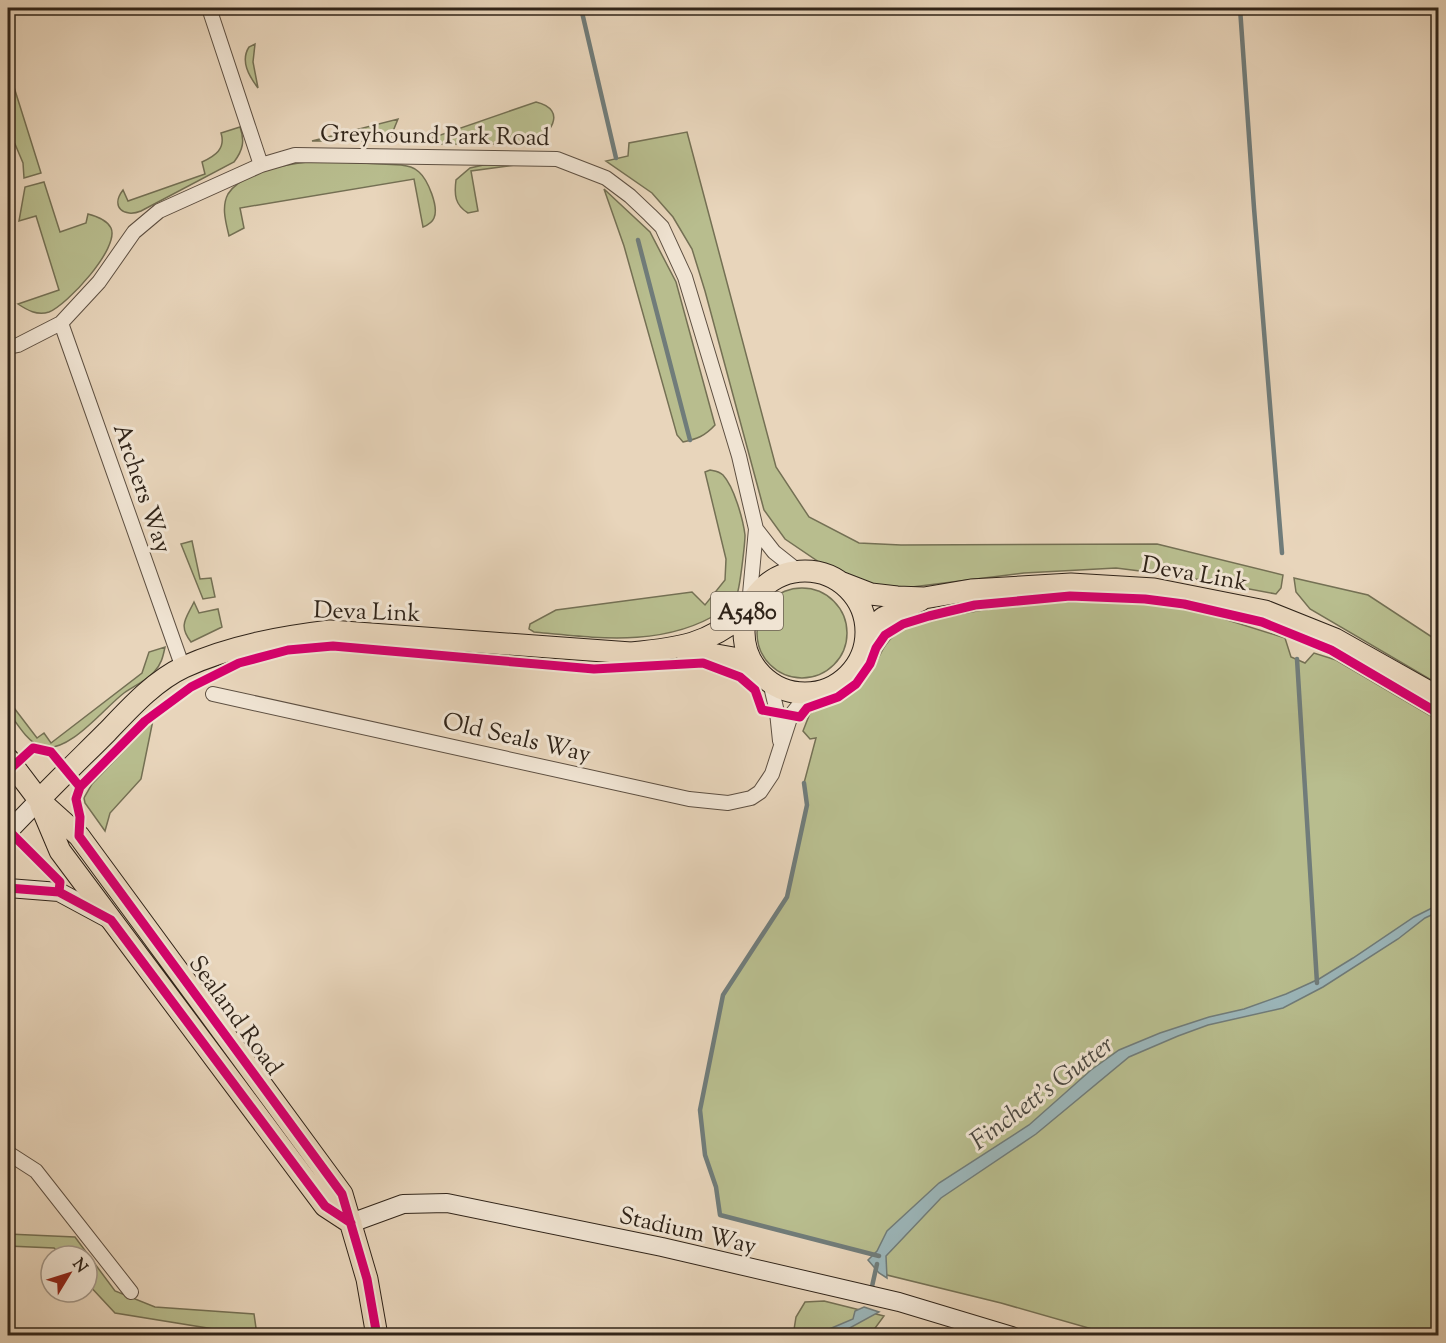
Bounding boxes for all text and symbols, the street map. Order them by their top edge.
street label: Greyhound Park Road [320,118,551,156]
street label: Archers Way [103,419,179,558]
street label: Deva Link [1139,549,1250,601]
road number: A5480 [711,592,783,630]
street label: Deva Link [313,594,421,632]
street label: Old Seals Way [439,705,594,773]
street label: Sealand Road [179,949,290,1084]
water label: Finchett's Gutter [963,1028,1122,1160]
street label: Stadium Way [615,1200,760,1264]
north arrow [39,1244,99,1304]
text: N [66,1254,92,1279]

